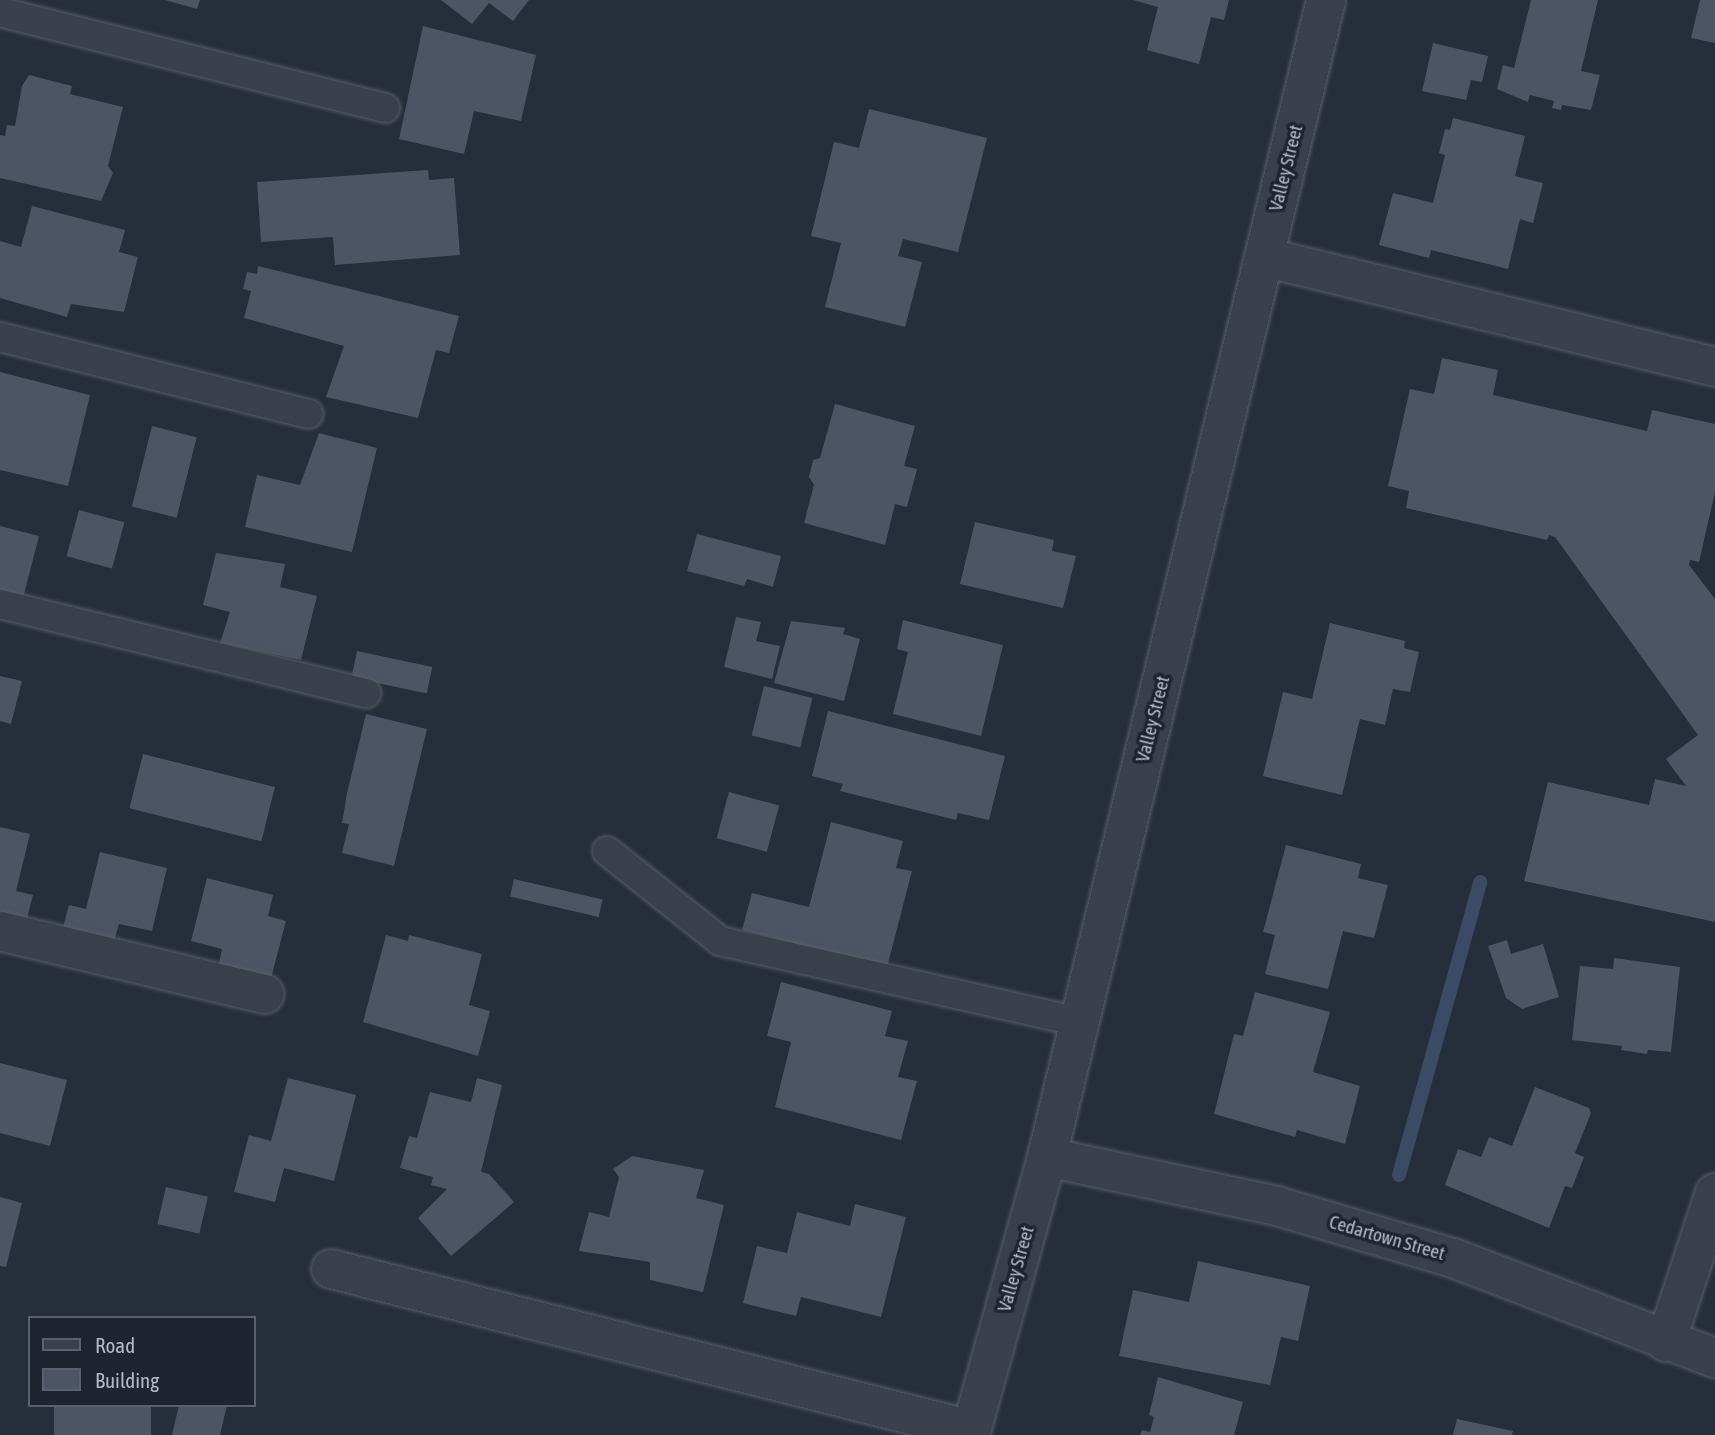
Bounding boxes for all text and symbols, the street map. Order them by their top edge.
street label: Valley Street [1264,123,1308,213]
street label: Valley Street [1131,674,1175,764]
street label: Cedartown Street [1327,1211,1447,1265]
street label: Valley Street [993,1224,1039,1314]
legend [28,1316,256,1407]
text: Road [95,1333,135,1357]
text: Building [95,1368,159,1392]

